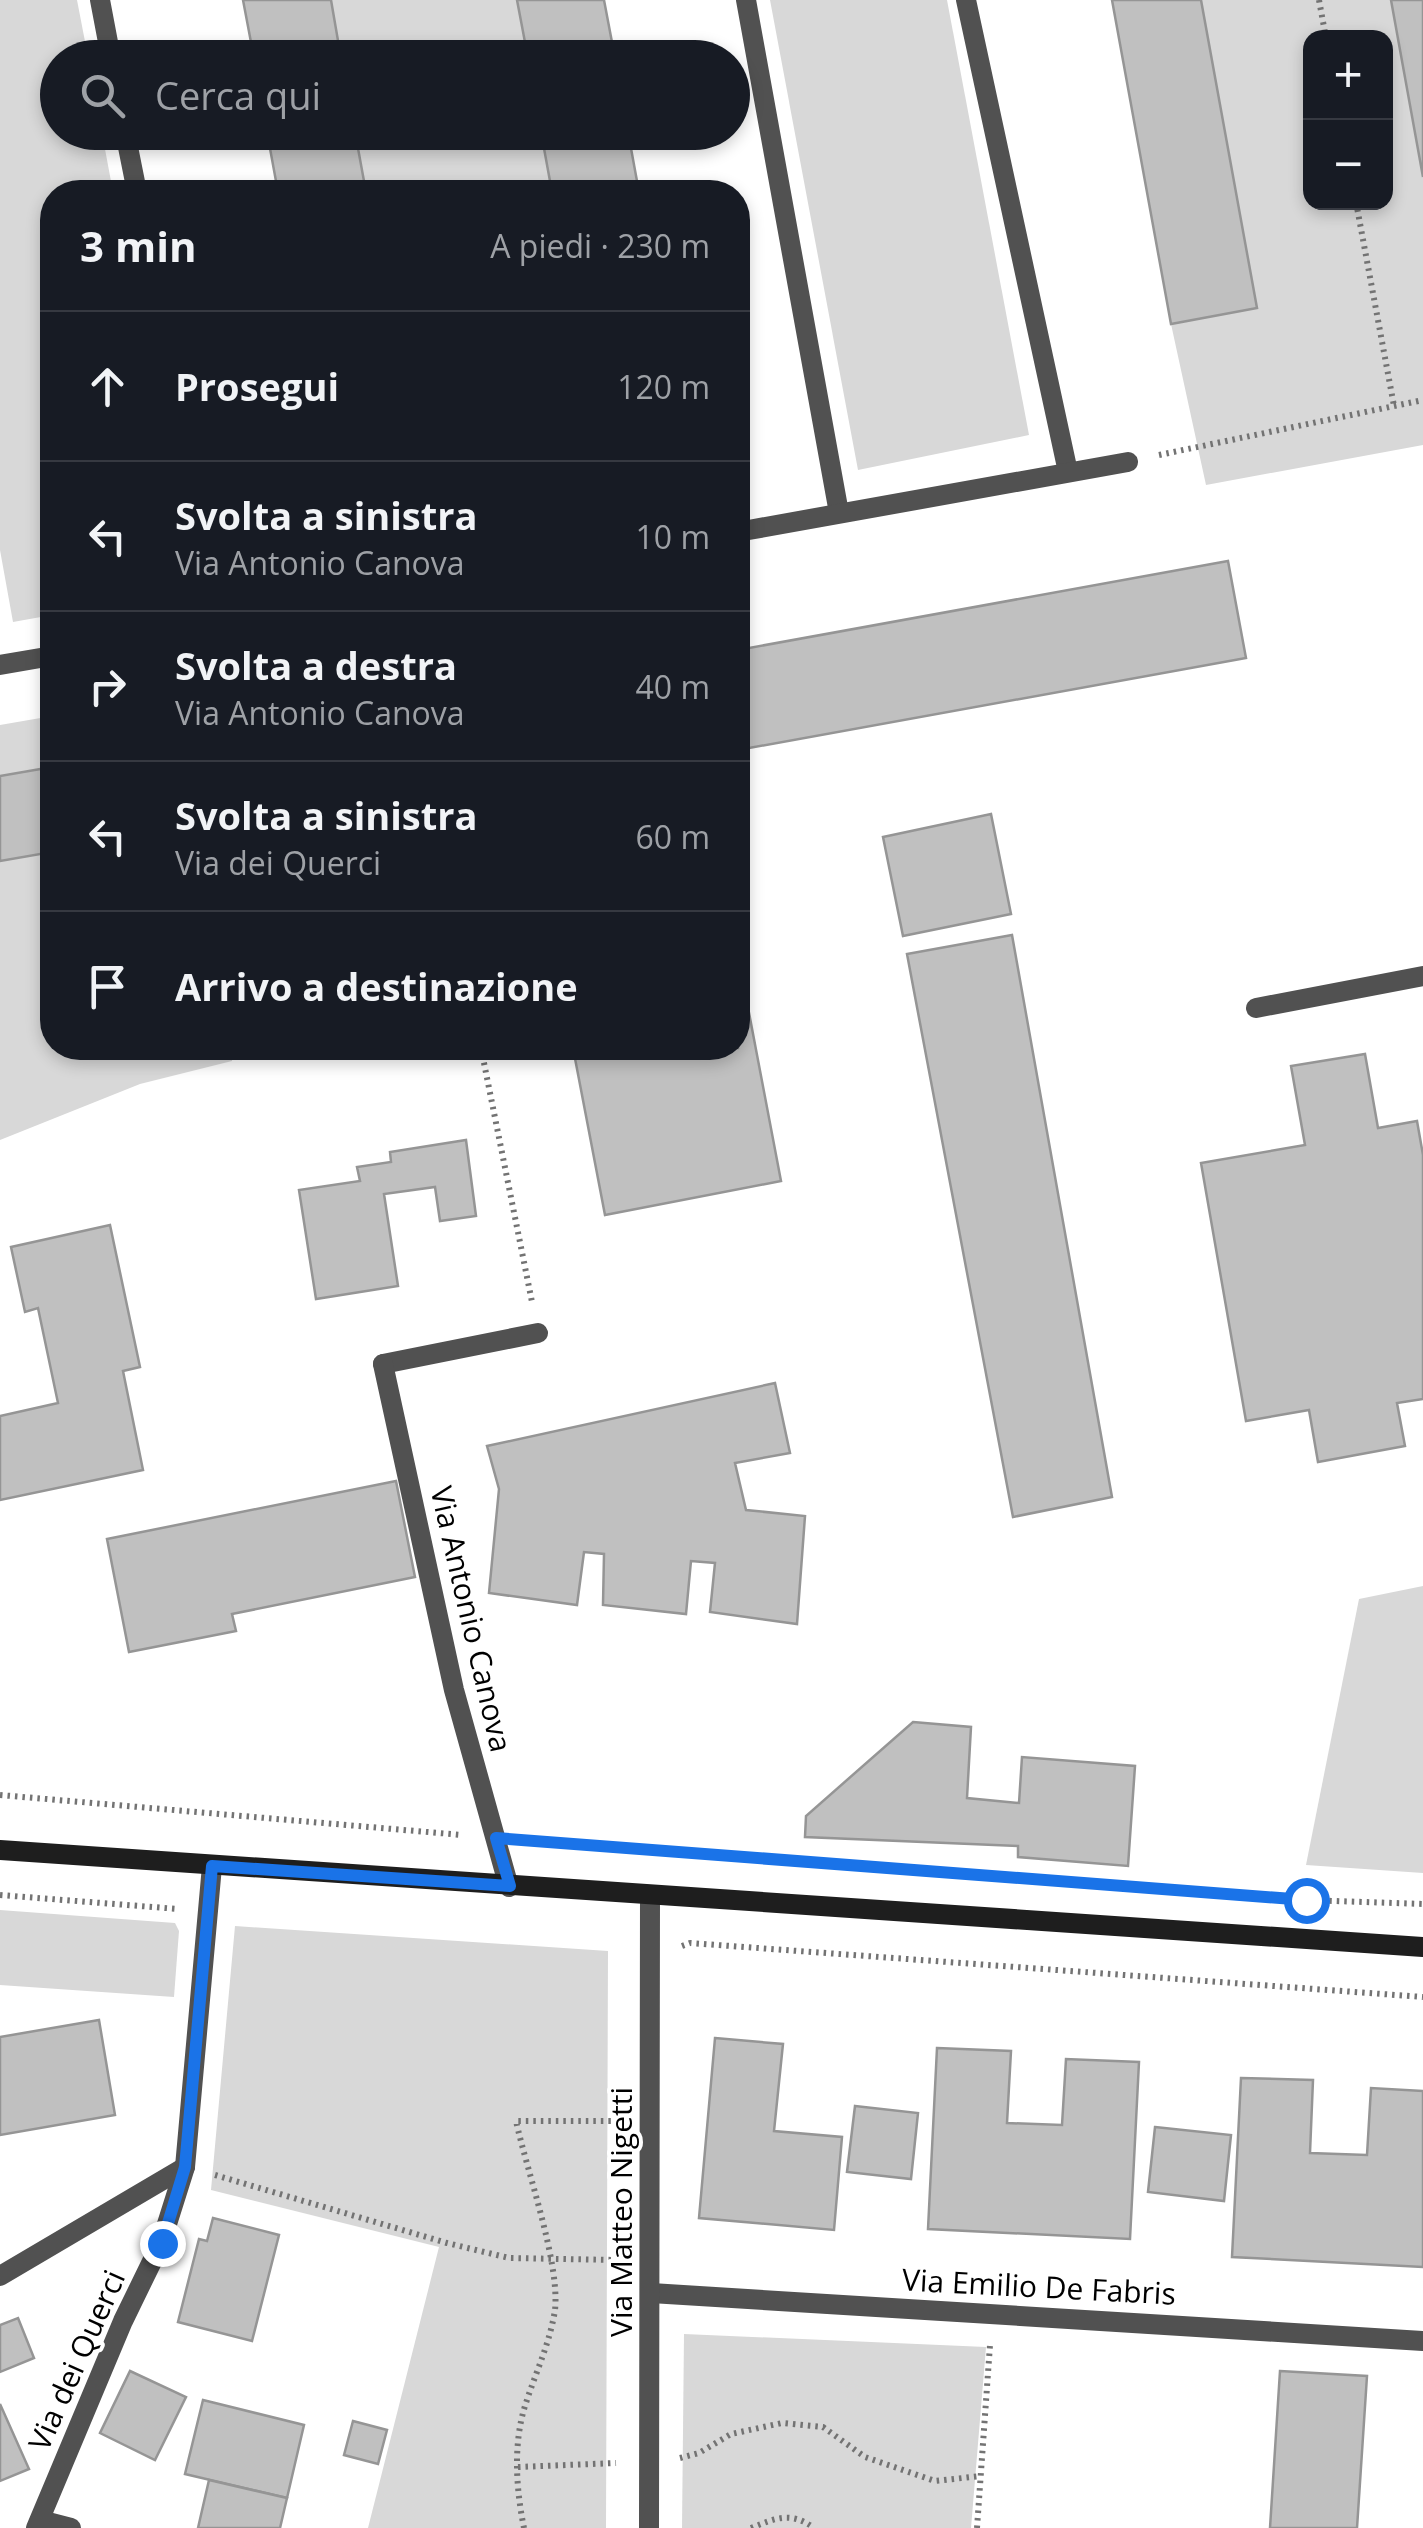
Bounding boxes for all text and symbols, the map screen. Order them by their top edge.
map controls [1303,30,1393,210]
button: + [1303,30,1393,120]
search box [40,40,750,150]
icon: search [75,68,130,123]
text: Cerca qui [155,69,321,121]
button: − [1303,120,1393,210]
text: 3 min [80,217,197,274]
text: A piedi · 230 m [490,224,710,267]
icon: ahead [80,359,135,414]
text: Prosegui [175,360,339,412]
text: 120 m [617,365,710,408]
text: Svolta a sinistra [175,489,477,541]
icon: left [80,509,135,564]
text: 10 m [635,515,710,558]
text: Via Antonio Canova [175,541,465,584]
text: Svolta a destra [175,639,457,691]
icon: right [80,659,135,714]
text: 40 m [635,665,710,708]
text: Via Antonio Canova [175,691,465,734]
text: Svolta a sinistra [175,789,477,841]
icon: left [80,809,135,864]
text: 60 m [635,815,710,858]
text: Via dei Querci [175,841,381,884]
icon: arrive [80,959,135,1014]
text: Arrivo a destinazione [175,960,578,1012]
street label: Via Antonio Canova [421,1482,523,1756]
route start [1284,1878,1330,1924]
street label: Via Matteo Nigetti [600,2087,641,2337]
route end [140,2221,186,2267]
street label: Via Emilio De Fabris [901,2258,1177,2314]
street label: Via dei Querci [18,2263,134,2457]

